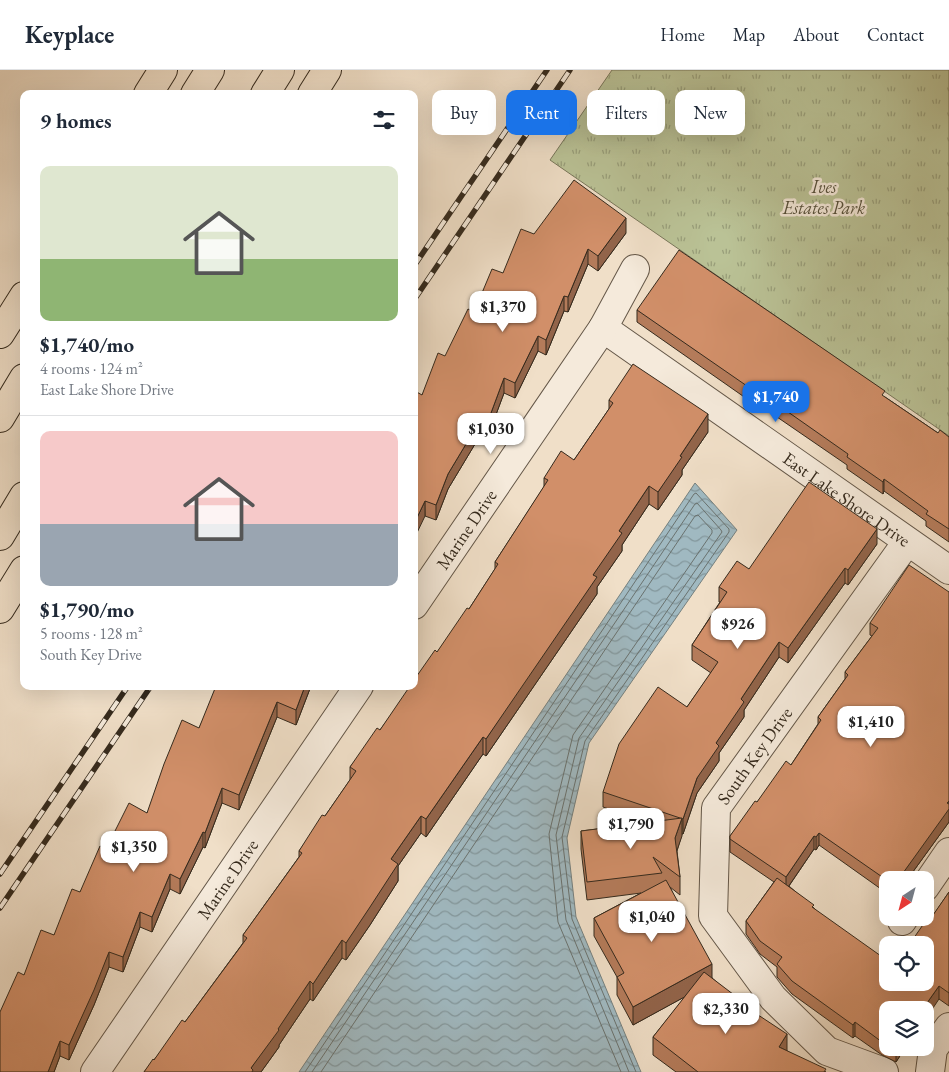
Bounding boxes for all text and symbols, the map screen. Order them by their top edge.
text: Keyplace [25,19,114,50]
text: Home [660,23,705,46]
text: Map [733,23,765,46]
text: About [793,23,839,46]
text: Contact [867,23,924,46]
chip: Buy [432,90,496,135]
chip: Rent [506,90,577,135]
chip: Filters [587,90,665,135]
chip: New [675,90,745,135]
icon: filters [370,106,398,134]
text: 9 homes [40,107,112,134]
park label: Ives Estates Park [782,175,865,219]
icon: home [174,198,264,288]
pin: $1,370 [462,290,544,333]
text: $1,370 [480,296,526,317]
text: $1,740/mo [40,331,134,358]
text: 4 rooms · 124 m² [40,358,143,379]
text: East Lake Shore Drive [40,379,174,400]
pin: $1,740 [735,380,817,423]
text: $1,740 [753,386,799,407]
pin: $1,030 [450,412,532,455]
text: $1,030 [468,418,514,439]
street label: East Lake Shore Drive [779,446,915,551]
icon: home [174,464,264,554]
street label: Marine Drive [430,484,501,574]
text: $1,790/mo [40,596,134,623]
pin: $926 [708,608,768,650]
text: $926 [722,613,754,634]
text: 5 rooms · 128 m² [40,623,143,644]
text: South Key Drive [40,644,142,665]
street label: South Key Drive [711,702,797,809]
pin: $1,410 [830,706,912,748]
text: $1,410 [848,711,894,732]
pin: $1,790 [590,808,672,850]
text: $1,790 [608,813,654,834]
pin: $1,350 [93,830,175,873]
street label: Marine Drive [192,834,263,923]
text: $1,350 [111,836,157,857]
north arrow [879,871,934,926]
map controls [879,871,934,1056]
pin: $1,040 [611,900,693,943]
text: $1,040 [629,906,675,927]
button: locate [879,936,934,991]
pin: $2,330 [685,992,767,1035]
text: $2,330 [703,998,749,1019]
button: layers [879,1001,934,1056]

